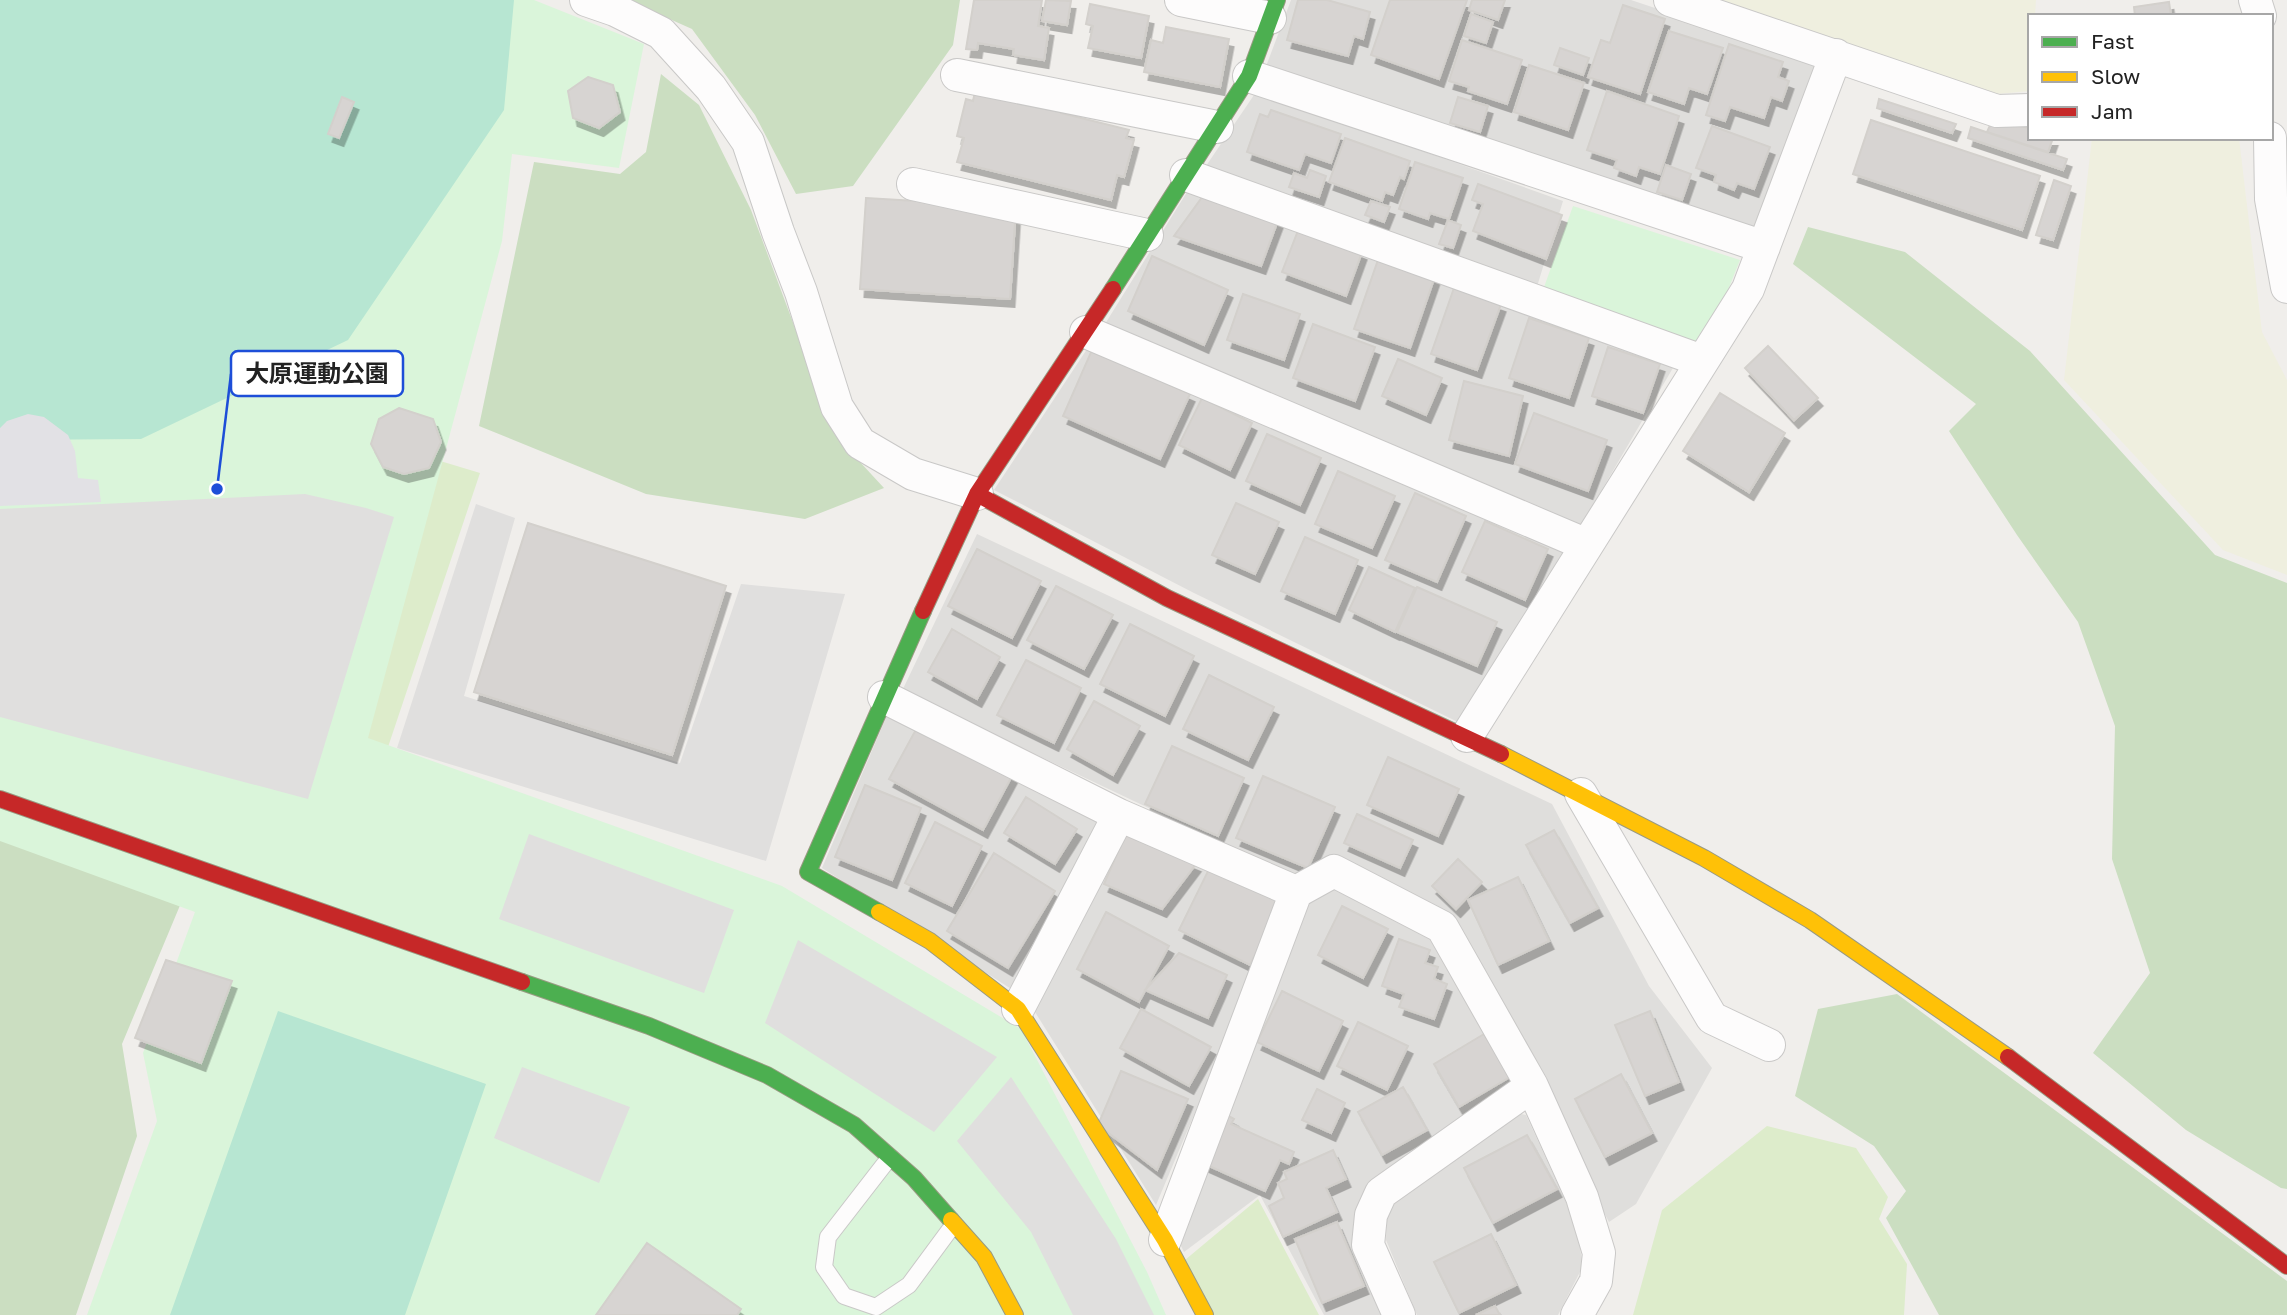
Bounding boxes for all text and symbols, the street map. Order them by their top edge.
legend [2028,14,2273,140]
text: Fast [2091,28,2134,54]
text: Slow [2091,63,2140,89]
text: Jam [2091,98,2133,124]
callout: 大原運動公園 [231,351,403,396]
text: 大原運動公園 [245,358,389,387]

